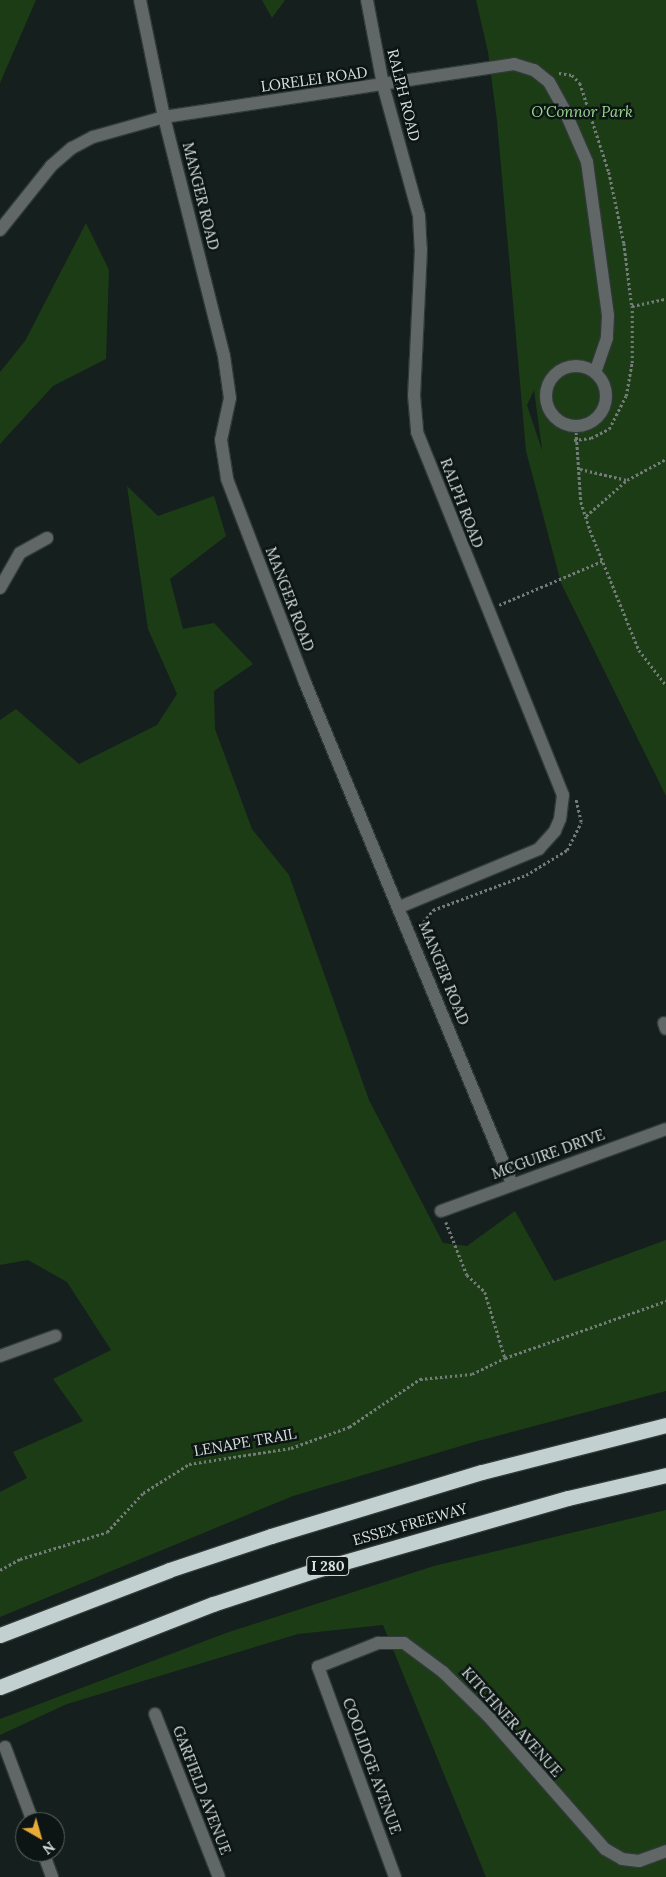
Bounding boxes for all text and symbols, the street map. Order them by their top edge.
street label: RALPH ROAD [384,47,424,143]
street label: LORELEI ROAD [259,63,369,95]
park label: O'Connor Park [531,103,633,121]
street label: MANGER ROAD [179,140,223,252]
street label: RALPH ROAD [437,456,487,550]
street label: MANGER ROAD [262,544,318,654]
street label: MANGER ROAD [415,918,473,1028]
street label: MCGUIRE DRIVE [489,1125,607,1183]
street label: LENAPE TRAIL [192,1424,298,1460]
street label: ESSEX FREEWAY [351,1499,469,1549]
road number: I 280 [306,1554,350,1578]
street label: KITCHNER AVENUE [458,1664,566,1780]
street label: COOLIDGE AVENUE [339,1695,405,1837]
street label: GARFIELD AVENUE [169,1723,235,1857]
north arrow [15,1812,65,1862]
text: N [39,1838,58,1858]

